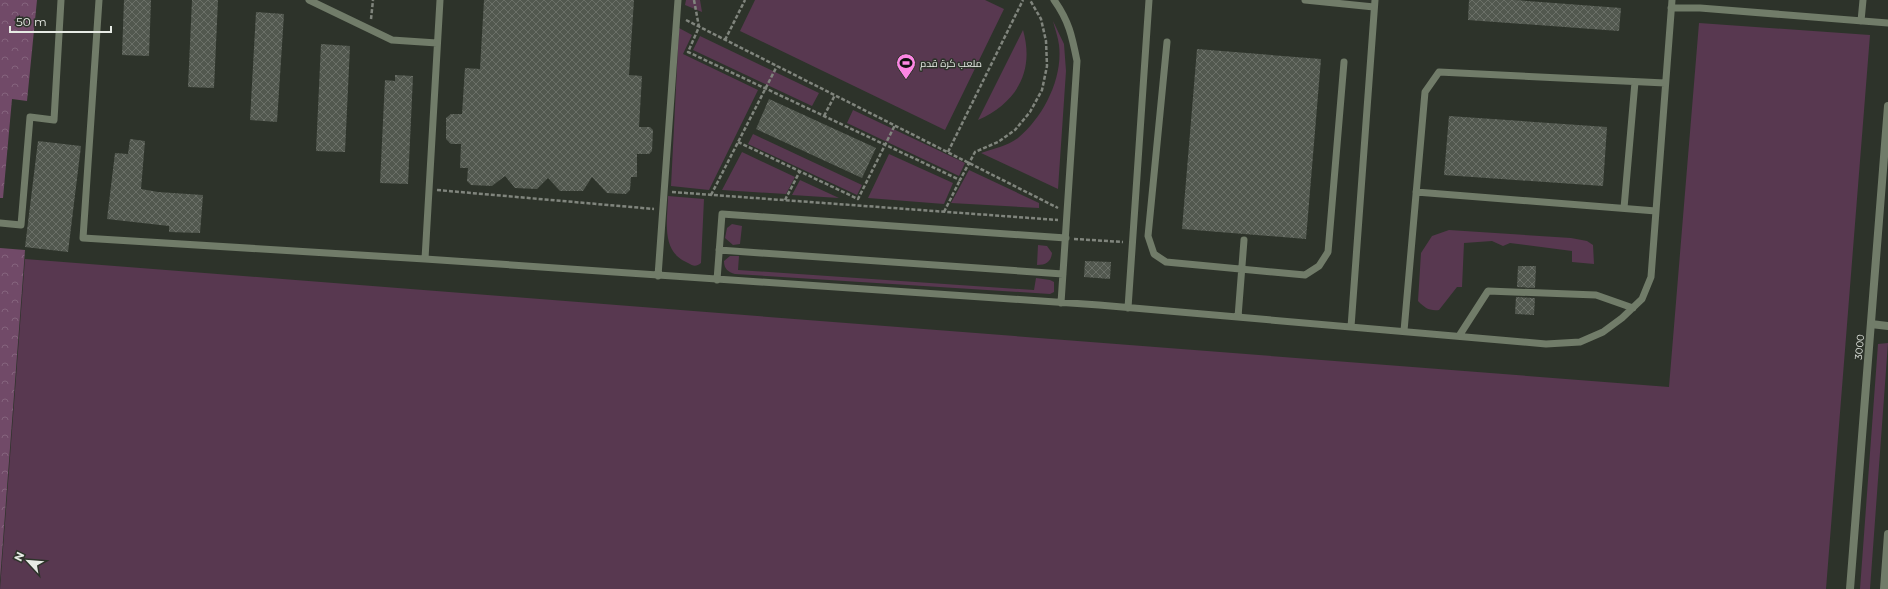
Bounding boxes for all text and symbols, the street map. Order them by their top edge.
scale bar [10,8,111,34]
text: 50 m [16,14,47,29]
sports icon: ملعب كرة قدم [895,52,917,80]
place label: ملعب كرة قدم [920,57,982,71]
street label: 3000 [1852,333,1867,360]
north arrow [8,541,48,581]
text: N [11,550,27,564]

